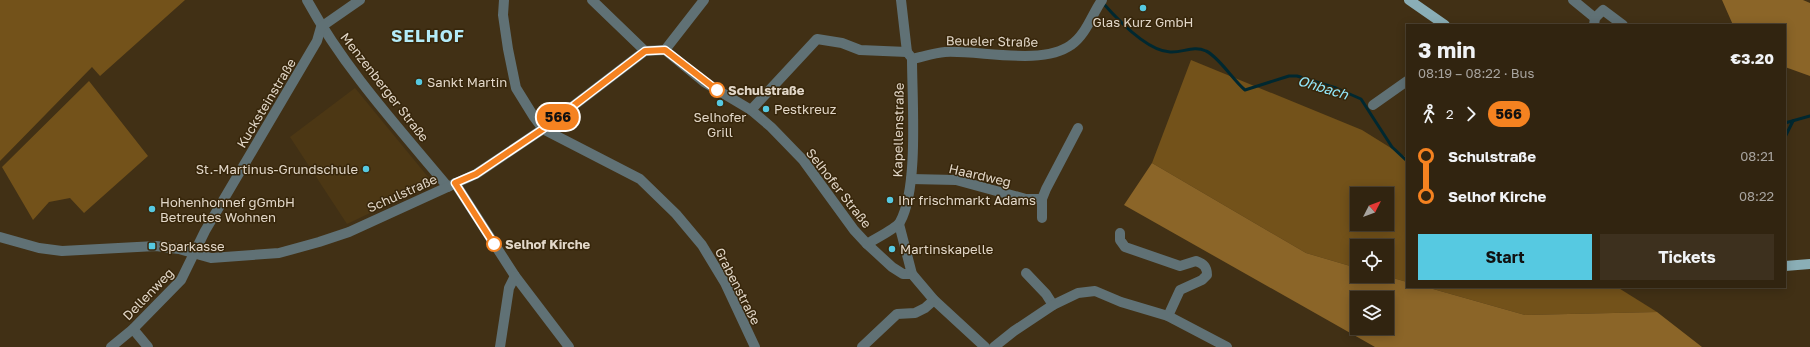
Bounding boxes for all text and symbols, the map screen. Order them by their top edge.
marker: Glas Kurz GmbH [1138,3,1148,13]
place label: Glas Kurz GmbH [1092,14,1194,30]
district label: SELHOF [391,25,465,46]
street label: Menzenberger Straße [337,29,433,145]
street label: Beueler Straße [946,32,1038,50]
text: 3 min [1418,36,1476,63]
text: €3.20 [1731,49,1774,67]
street label: Kucksteinstraße [233,55,299,151]
text: 08:19 – 08:22 · Bus [1418,65,1534,81]
water label: Ohbach [1296,71,1352,103]
place label: Sankt Martin [427,74,507,90]
marker: Sankt Martin [414,77,424,87]
marker: Schulstraße [709,82,725,98]
place label: Schulstraße [728,82,805,98]
street label: Kapellenstraße [889,82,907,178]
marker: Selhofer Grill [715,98,725,108]
place label: Pestkreuz [774,101,837,117]
icon: walk [1418,103,1440,125]
icon: forward [1460,103,1482,125]
line badge: 566 [535,104,581,130]
marker: Pestkreuz [761,104,771,114]
text: 566 [1496,105,1522,122]
text: 2 [1446,106,1454,122]
text: 566 [545,108,571,125]
place label: Selhofer Grill [694,109,746,140]
street label: Selhofer Straße [803,145,875,231]
text: Schulstraße [1448,147,1536,165]
text: 08:21 [1740,148,1774,164]
street label: Haardweg [947,160,1013,190]
place label: St.-Martinus-Grundschule [196,161,358,177]
marker: St.-Martinus-Grundschule [361,164,371,174]
street label: Schulstraße [365,170,439,216]
north arrow [1350,187,1394,231]
map controls [1350,187,1394,335]
text: Selhof Kirche [1448,187,1546,205]
text: 08:22 [1739,188,1774,204]
place label: Ihr frischmarkt Adams [898,192,1036,208]
place label: Hohenhonnef gGmbH Betreutes Wohnen [160,194,295,225]
marker: Ihr frischmarkt Adams [885,195,895,205]
marker: Hohenhonnef gGmbH Betreutes Wohnen [147,204,157,214]
button: Start [1418,234,1592,280]
button: Tickets [1600,234,1774,280]
marker: Selhof Kirche [486,236,502,252]
place label: Selhof Kirche [505,236,591,252]
place label: Sparkasse [160,238,225,254]
button: locate [1350,239,1394,283]
marker: Sparkasse [147,241,157,251]
place label: Martinskapelle [900,241,993,257]
marker: Martinskapelle [887,244,897,254]
street label: Grabenstraße [712,245,764,327]
street label: Dellenweg [119,265,177,323]
button: layers [1350,291,1394,335]

